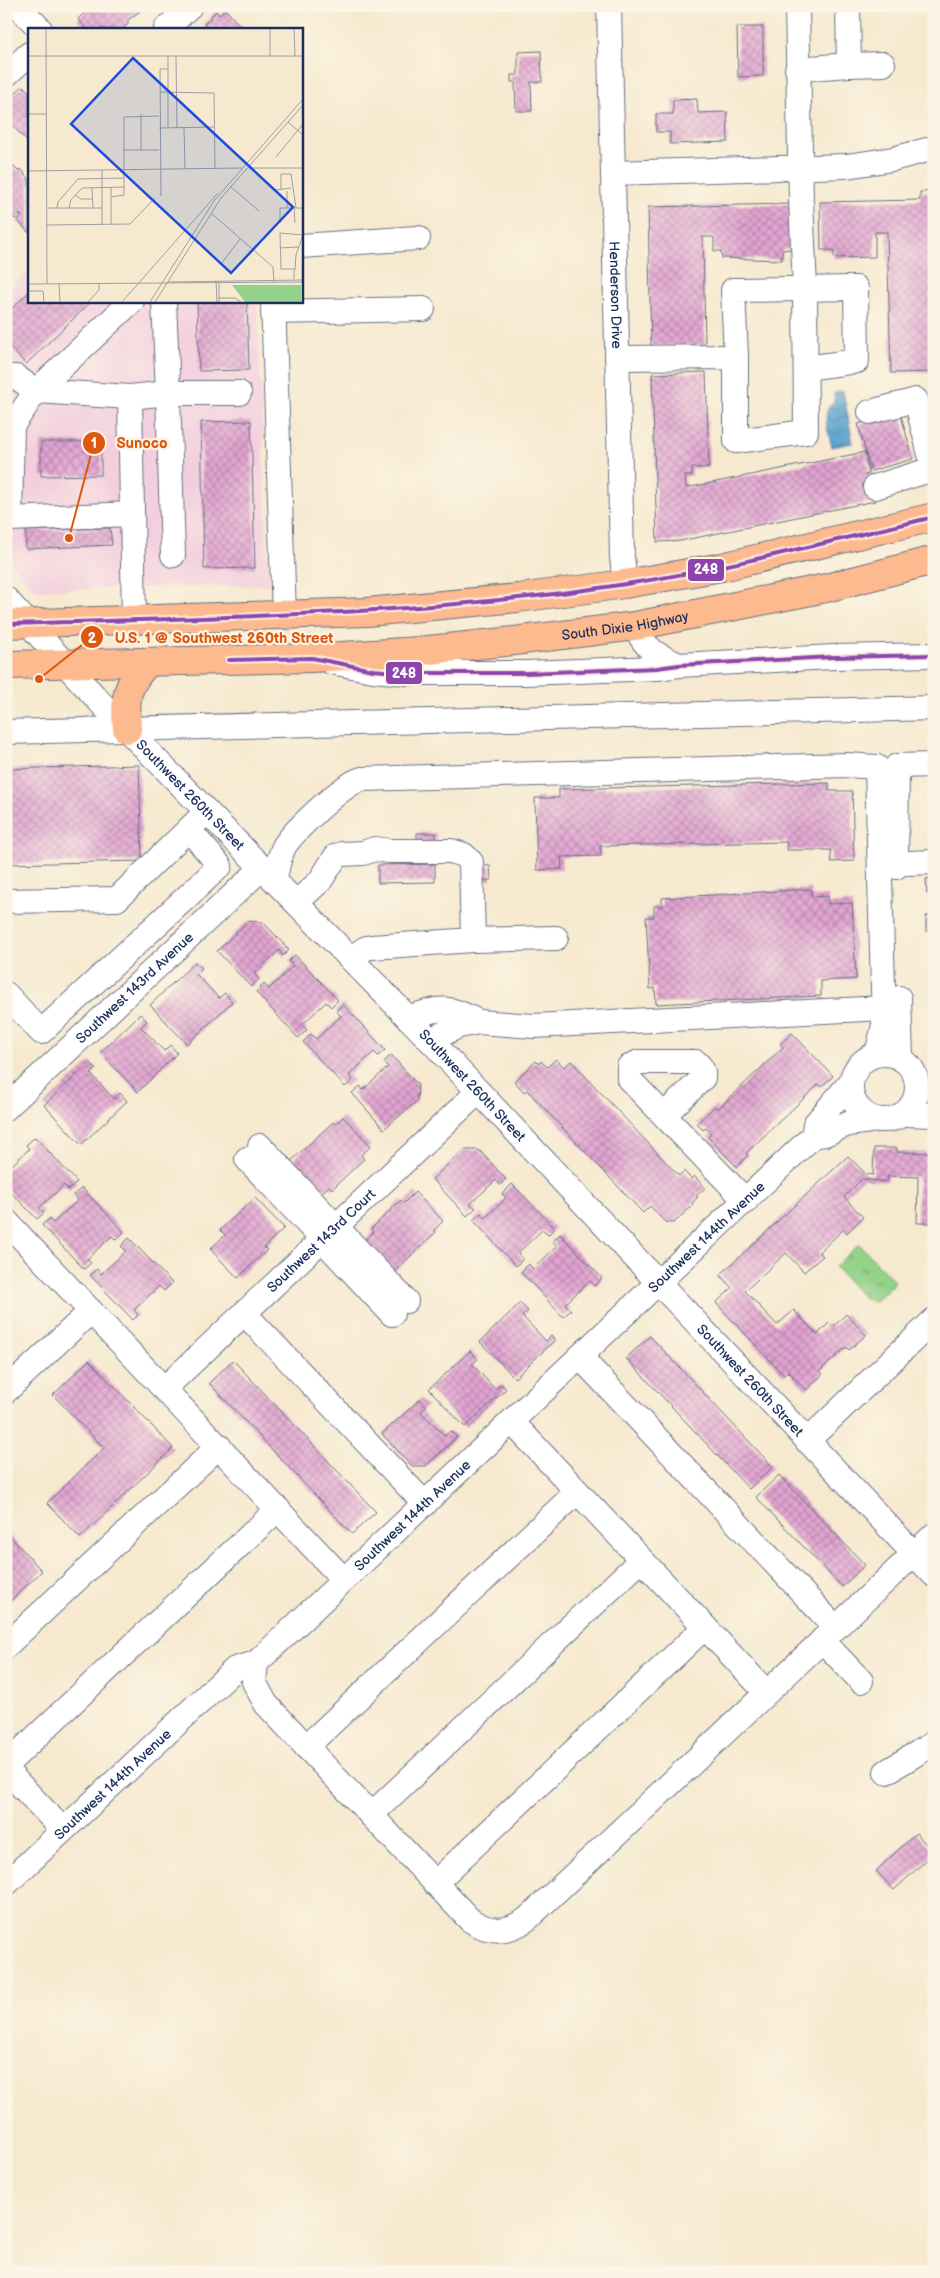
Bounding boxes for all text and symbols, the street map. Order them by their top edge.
inset map [28,28,302,302]
street label: Henderson Drive [606,241,625,349]
callout: Sunoco [81,428,177,458]
text: 1 [91,434,97,453]
text: Sunoco [116,434,168,453]
line badge: 248 [687,558,725,582]
text: 248 [694,561,718,578]
street label: South Dixie Highway [561,607,691,644]
callout: U.S. 1 @ Southwest 260th Street [80,622,343,652]
text: 2 [88,629,97,648]
text: U.S. 1 @ Southwest 260th Street [115,629,333,648]
line badge: 248 [385,661,423,685]
text: 248 [392,665,416,682]
street label: Southwest 260th Street [132,736,248,854]
street label: Southwest 143rd Avenue [72,929,197,1047]
street label: Southwest 260th Street [415,1026,530,1146]
street label: Southwest 144th Avenue [645,1178,769,1296]
street label: Southwest 143rd Court [263,1185,380,1296]
street label: Southwest 260th Street [693,1321,807,1441]
street label: Southwest 144th Avenue [351,1456,474,1575]
street label: Southwest 144th Avenue [51,1725,175,1843]

